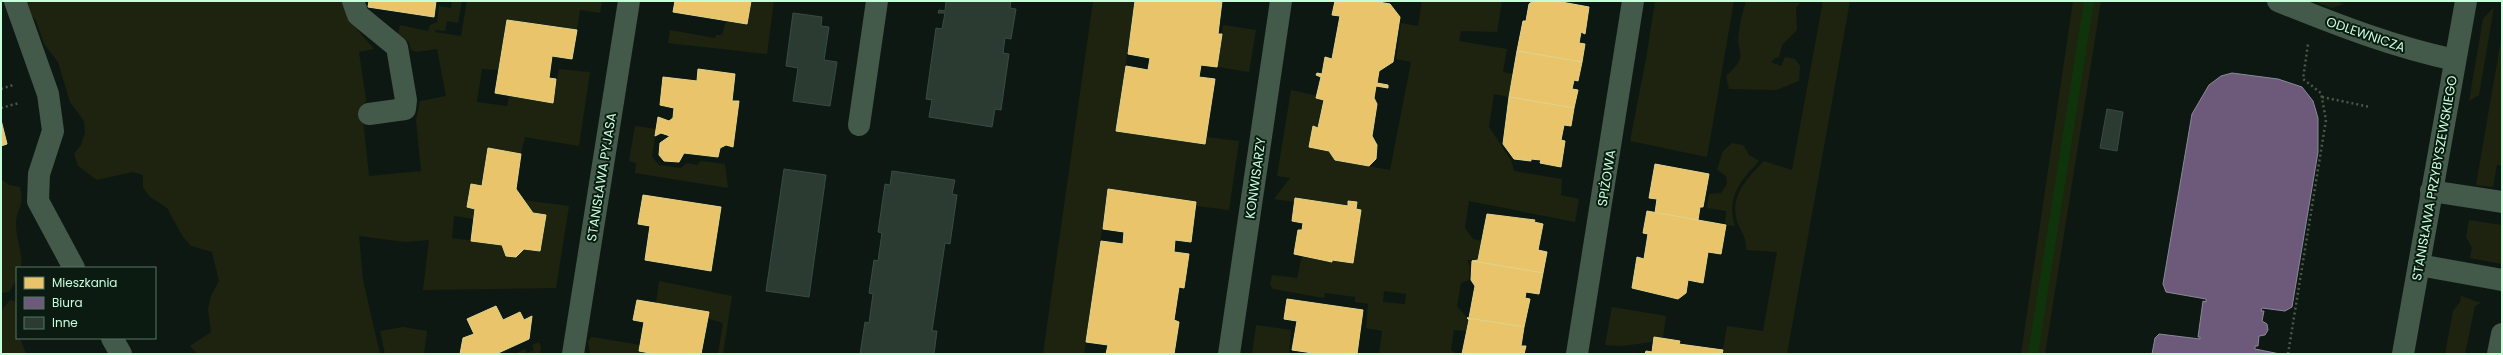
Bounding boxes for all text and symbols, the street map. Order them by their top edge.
street label: ODLEWNICZA [2324,12,2408,57]
street label: STANISŁAWA PRZYBYSZEWSKIEGO [2407,74,2462,282]
street label: STANISŁAWA PYJASA [582,111,621,243]
street label: KONWISARZY [1240,136,1271,220]
street label: SPIŻOWA [1593,148,1620,208]
legend [16,267,156,339]
text: Mieszkania [52,274,118,291]
text: Biura [52,294,83,311]
text: Inne [52,314,78,331]

